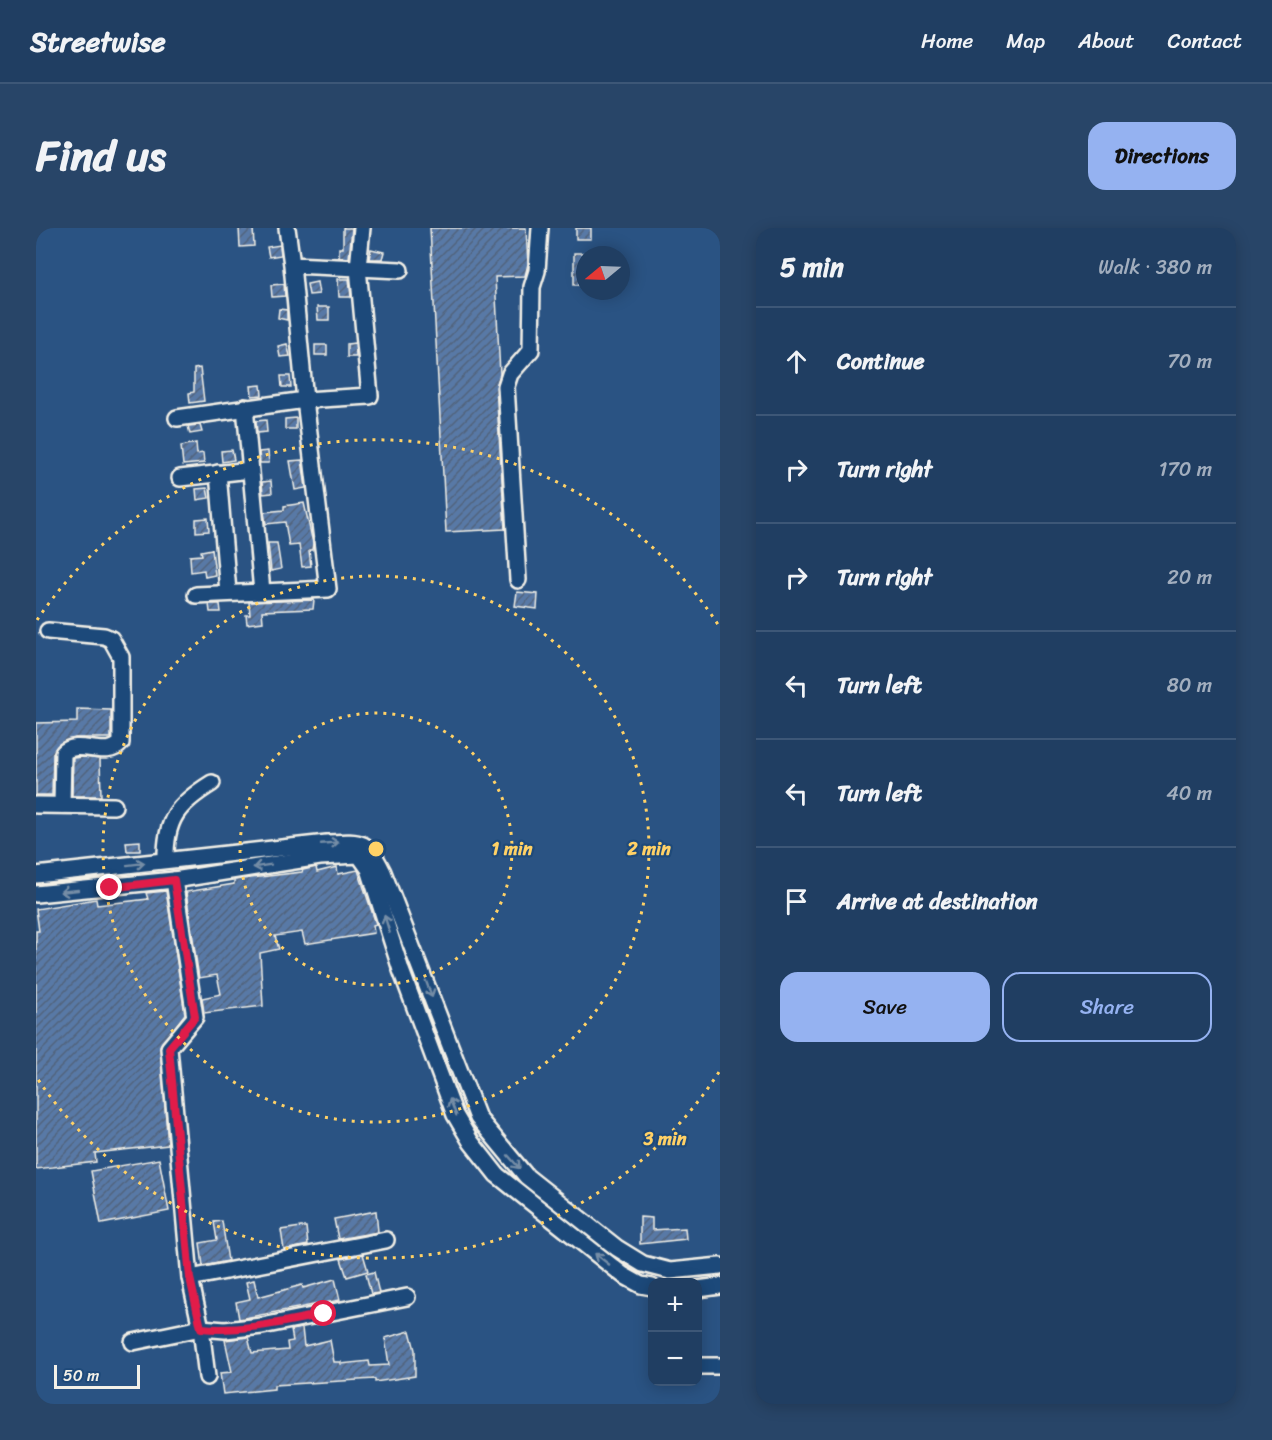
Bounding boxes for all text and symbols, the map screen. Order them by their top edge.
text: Streetwise [30,17,166,66]
text: Home [921,22,973,60]
text: Map [1006,22,1045,60]
text: About [1078,22,1135,60]
text: Contact [1168,22,1242,60]
text: Find us [36,119,166,193]
button: Directions [1088,122,1236,190]
text: 5 min [780,244,844,290]
north arrow [576,246,630,300]
text: Walk · 380 m [1098,250,1212,285]
text: Continue [837,342,925,381]
text: 70 m [1167,344,1212,379]
icon: ahead [780,345,813,378]
text: Turn right [837,450,932,489]
text: 170 m [1159,452,1212,487]
icon: right [780,453,813,486]
text: Turn right [837,558,932,597]
text: 20 m [1167,560,1212,595]
icon: right [780,561,813,594]
text: Turn left [837,666,922,705]
text: 80 m [1167,668,1212,703]
icon: left [780,669,813,702]
text: Turn left [837,774,922,813]
text: 40 m [1166,776,1212,811]
icon: left [780,777,813,810]
text: 1 min [492,833,533,865]
text: 2 min [626,833,671,865]
one-way arrow [319,837,339,848]
centre of rings [366,839,386,859]
one-way arrow [125,858,145,869]
one-way arrow [253,861,272,872]
route end [96,874,122,900]
text: Arrive at destination [837,882,1038,921]
icon: arrive [780,885,813,918]
one-way arrow [59,886,79,897]
one-way arrow [381,915,392,934]
button: Save [780,972,990,1042]
button: Share [1002,972,1212,1042]
one-way arrow [424,980,435,998]
one-way arrow [447,1099,458,1117]
text: 3 min [642,1123,687,1155]
one-way arrow [507,1154,521,1169]
one-way arrow [595,1252,611,1265]
map controls [648,1278,702,1386]
button: + [648,1278,702,1332]
route start [310,1300,336,1326]
button: − [648,1332,702,1386]
text: 50 m [63,1361,99,1390]
scale bar [54,1362,140,1390]

